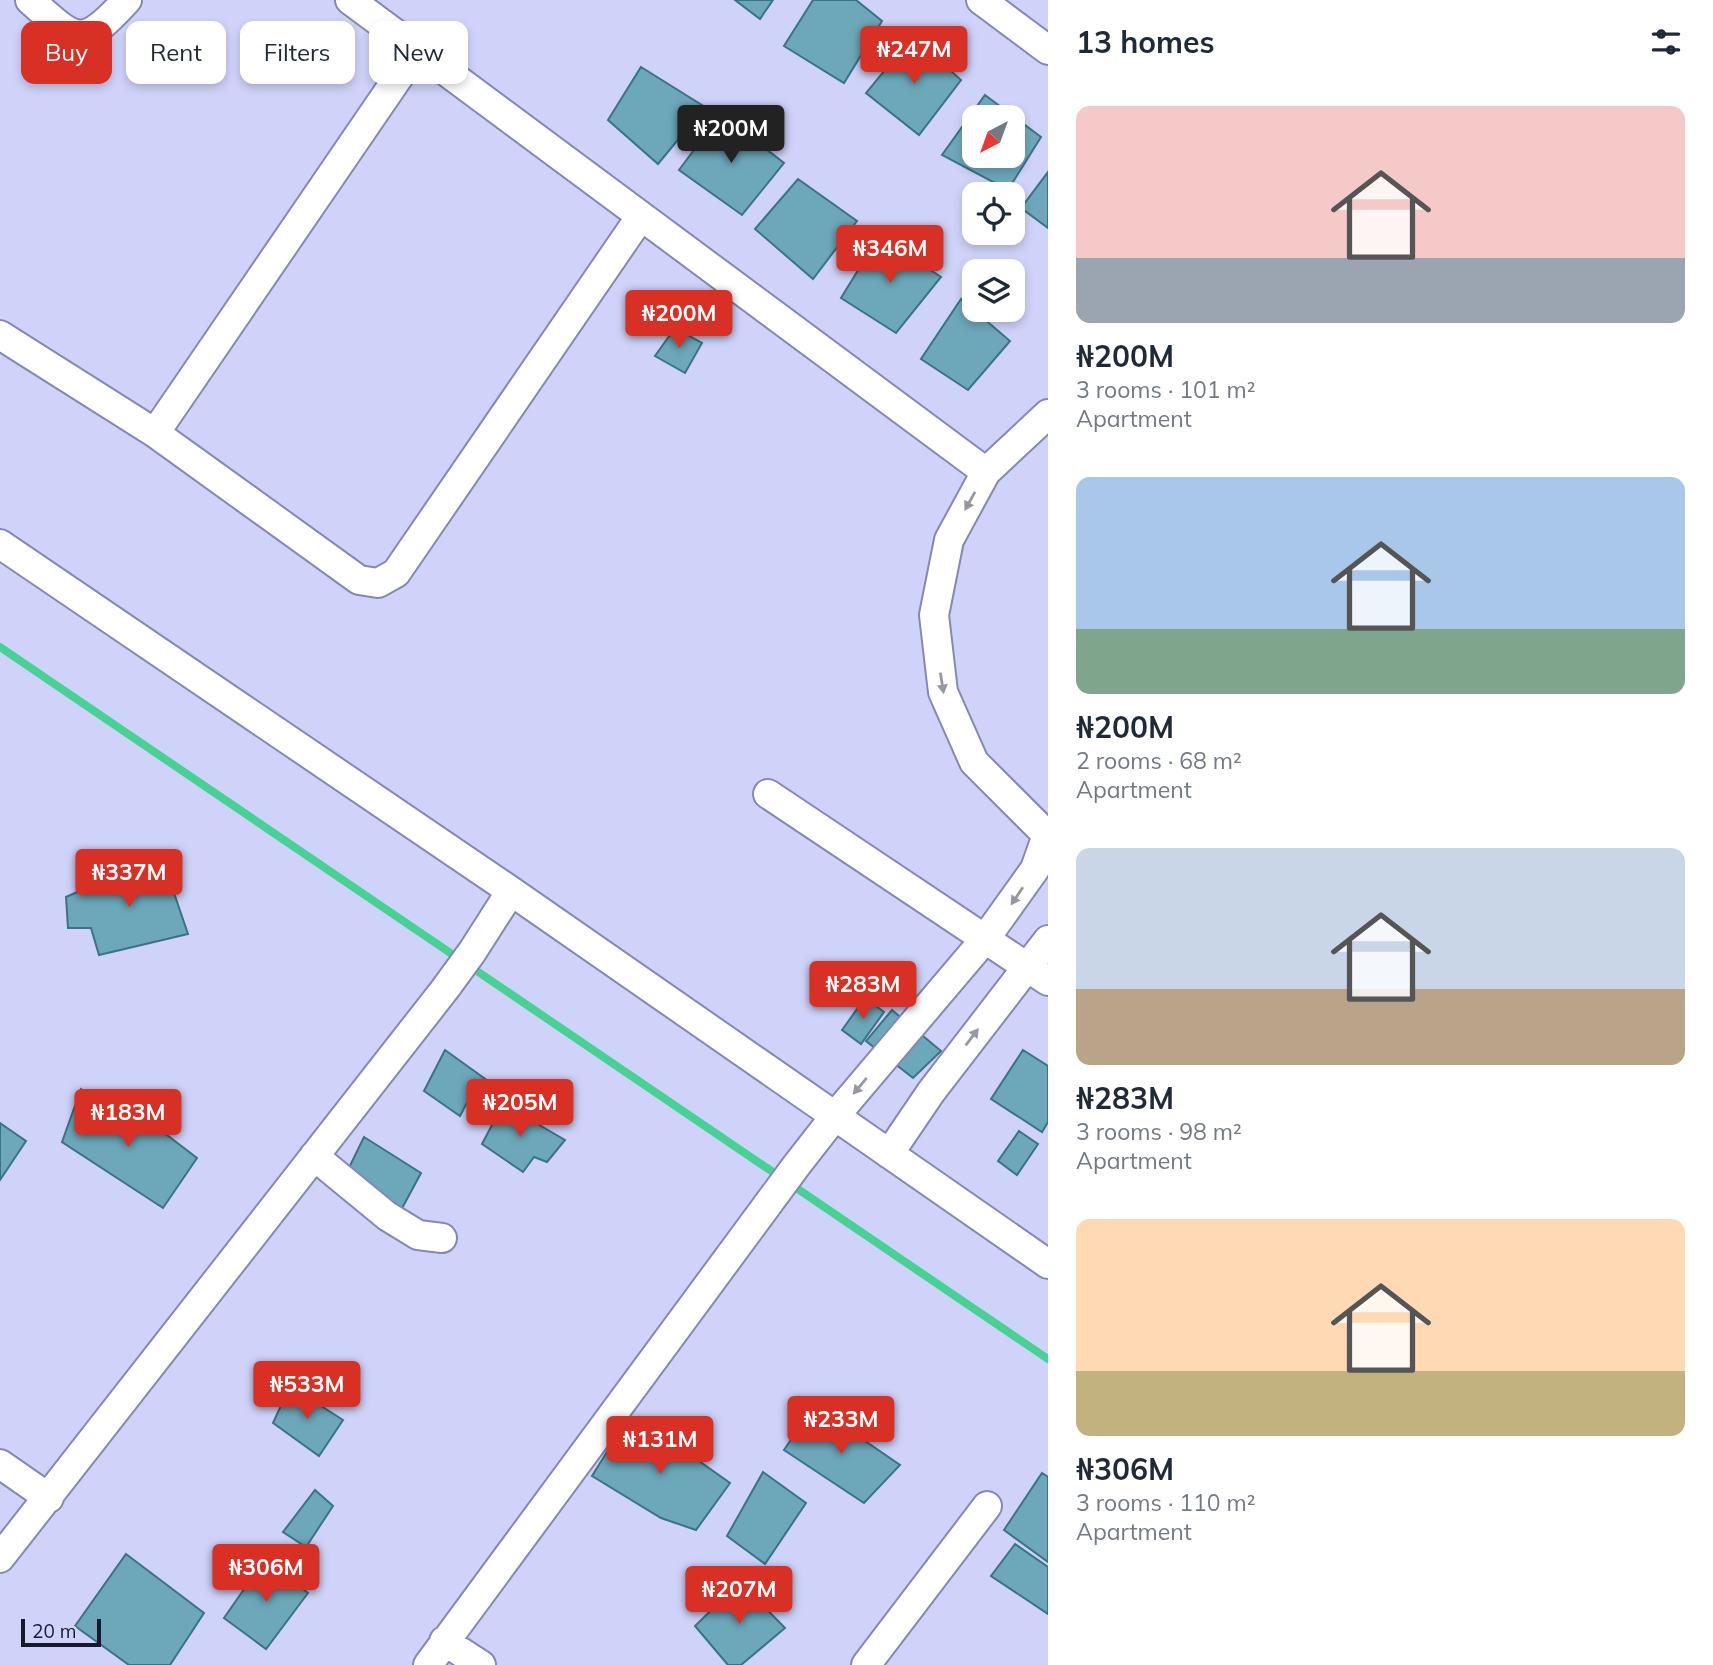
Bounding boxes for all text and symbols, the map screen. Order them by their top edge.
chip: Buy [21,21,112,84]
chip: Rent [126,21,226,84]
chip: Filters [240,21,355,84]
chip: New [369,21,468,84]
text: 13 homes [1076,23,1215,61]
icon: filters [1647,23,1685,61]
pin: ₦247M [865,27,963,86]
text: ₦247M [876,34,952,63]
north arrow [962,105,1026,168]
map controls [962,105,1025,322]
pin: ₦200M [682,106,780,165]
text: ₦200M [693,113,769,142]
icon: home [1318,152,1444,278]
button: locate [962,182,1025,245]
pin: ₦346M [841,226,939,285]
text: ₦346M [852,233,928,262]
button: layers [962,259,1025,322]
pin: ₦200M [630,290,728,350]
text: ₦200M [641,298,717,327]
text: ₦200M [1076,337,1174,375]
text: 3 rooms · 101 m² [1076,375,1256,404]
text: Apartment [1076,404,1192,433]
one-way arrow [965,491,977,511]
icon: home [1318,523,1444,649]
one-way arrow [937,672,948,694]
text: ₦200M [1076,708,1174,746]
text: 2 rooms · 68 m² [1076,746,1242,775]
text: Apartment [1076,775,1192,804]
pin: ₦337M [80,850,178,909]
text: ₦337M [91,857,167,886]
one-way arrow [1010,886,1023,905]
icon: home [1318,894,1444,1020]
pin: ₦283M [814,962,912,1021]
text: ₦283M [825,969,901,998]
one-way arrow [965,1029,980,1047]
one-way arrow [853,1078,868,1095]
text: ₦283M [1076,1079,1174,1117]
pin: ₦205M [471,1080,569,1139]
text: ₦205M [482,1087,558,1116]
pin: ₦183M [79,1090,177,1149]
text: ₦183M [90,1097,166,1126]
text: 3 rooms · 98 m² [1076,1117,1242,1146]
text: Apartment [1076,1146,1192,1175]
icon: home [1318,1265,1444,1391]
pin: ₦533M [258,1362,356,1421]
text: ₦533M [269,1369,345,1398]
pin: ₦233M [792,1396,890,1456]
text: ₦233M [803,1404,879,1433]
pin: ₦131M [611,1416,709,1476]
text: ₦131M [622,1424,698,1453]
text: ₦306M [1076,1450,1174,1488]
text: 3 rooms · 110 m² [1076,1488,1256,1517]
text: Apartment [1076,1517,1192,1546]
pin: ₦306M [217,1544,315,1604]
text: ₦306M [228,1552,304,1581]
pin: ₦207M [690,1566,788,1626]
text: ₦207M [701,1574,777,1603]
scale bar [21,1616,102,1648]
text: 20 m [32,1619,76,1643]

